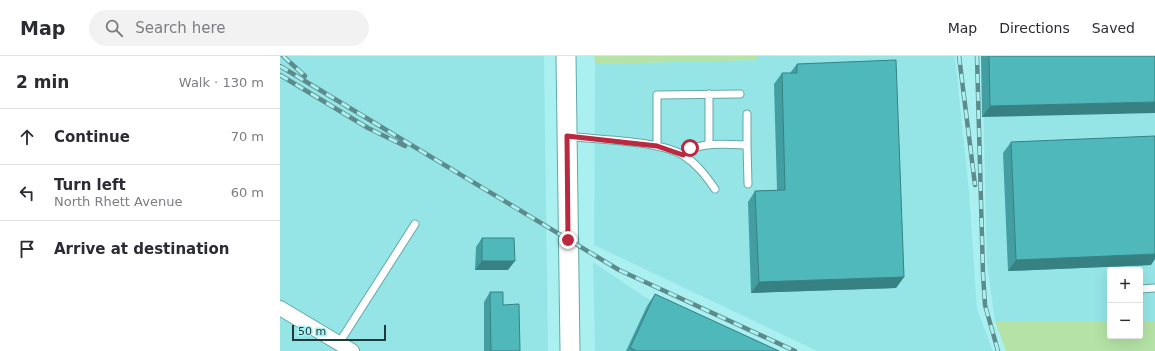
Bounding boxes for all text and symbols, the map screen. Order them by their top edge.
search box [89,10,369,46]
text: Map [20,17,65,39]
icon: search [103,17,125,39]
text: Search here [135,19,225,37]
text: Map [948,20,977,36]
text: Directions [999,20,1070,36]
text: Saved [1092,20,1135,36]
text: 2 min [16,72,69,92]
text: Walk · 130 m [179,75,264,90]
icon: ahead [16,126,38,148]
text: Continue [54,128,130,146]
text: 70 m [231,129,264,144]
route start [681,139,699,157]
text: Turn left [54,176,126,194]
icon: left [16,182,38,204]
text: 60 m [231,185,264,200]
text: North Rhett Avenue [54,194,182,209]
route end [559,231,577,249]
icon: arrive [16,238,38,260]
text: Arrive at destination [54,240,229,258]
map controls [1107,267,1143,339]
button: + [1107,267,1143,303]
button: − [1107,303,1143,339]
scale bar [292,323,386,342]
text: 50 m [298,325,326,338]

